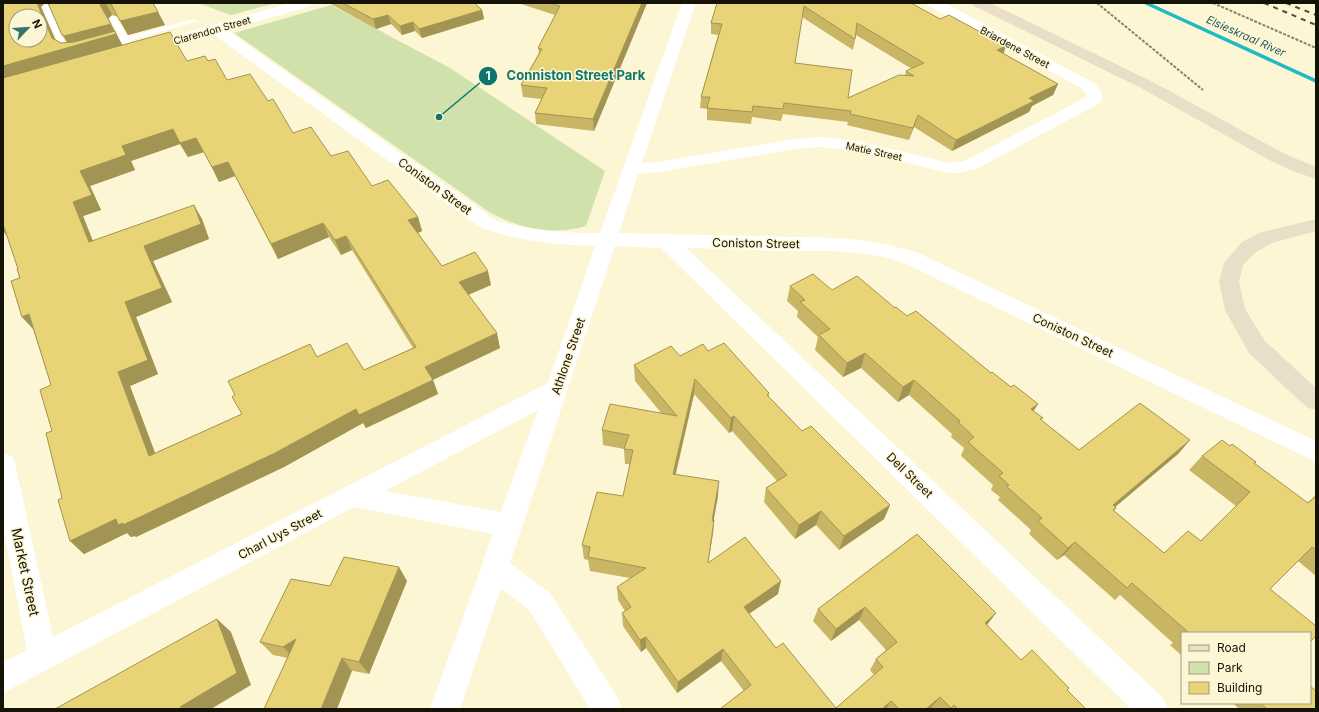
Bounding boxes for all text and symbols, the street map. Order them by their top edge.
north arrow [8,8,48,48]
water label: Elsieskraal River [1204,12,1289,60]
street label: Clarendon Street [172,13,253,47]
text: N [29,17,45,31]
street label: Briardene Street [978,24,1052,71]
callout: Conniston Street Park [478,63,653,88]
text: Conniston Street Park [507,67,646,83]
text: 1 [485,68,491,83]
street label: Matie Street [845,139,904,163]
street label: Coniston Street [395,154,475,218]
street label: Coniston Street [712,235,800,251]
street label: Coniston Street [1030,310,1116,360]
street label: Athlone Street [548,315,588,396]
street label: Dell Street [884,449,936,501]
street label: Charl Uys Street [235,506,325,562]
street label: Market Street [8,526,44,618]
legend [1181,632,1311,704]
text: Road [1217,640,1246,655]
text: Park [1217,660,1243,675]
text: Building [1217,680,1262,695]

